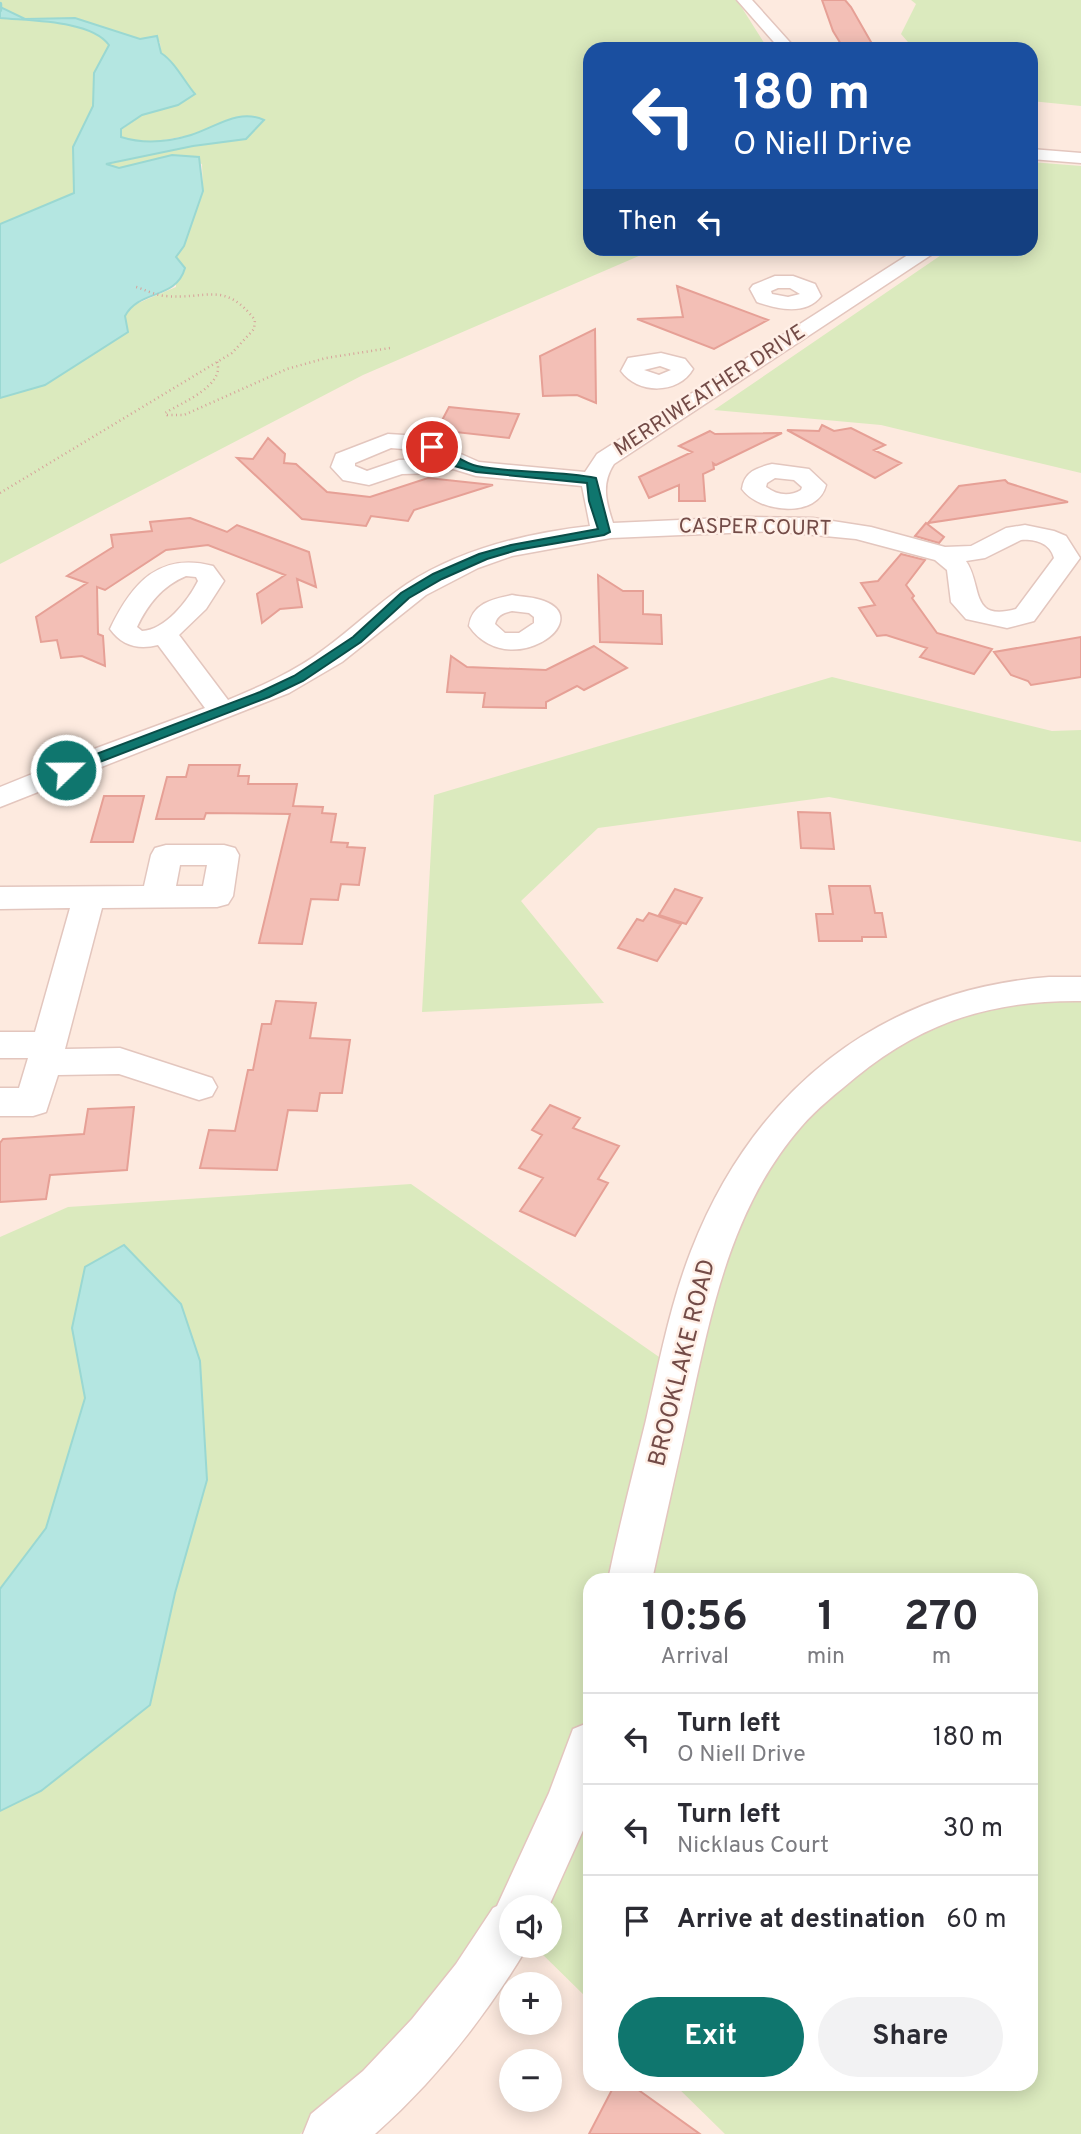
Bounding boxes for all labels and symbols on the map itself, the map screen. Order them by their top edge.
street label: MERRIWEATHER DRIVE [609,319,811,463]
pin [402,417,462,477]
street label: CASPER COURT [678,513,832,543]
position arrow [29,733,103,807]
street label: BROOKLAKE ROAD [643,1256,723,1470]

